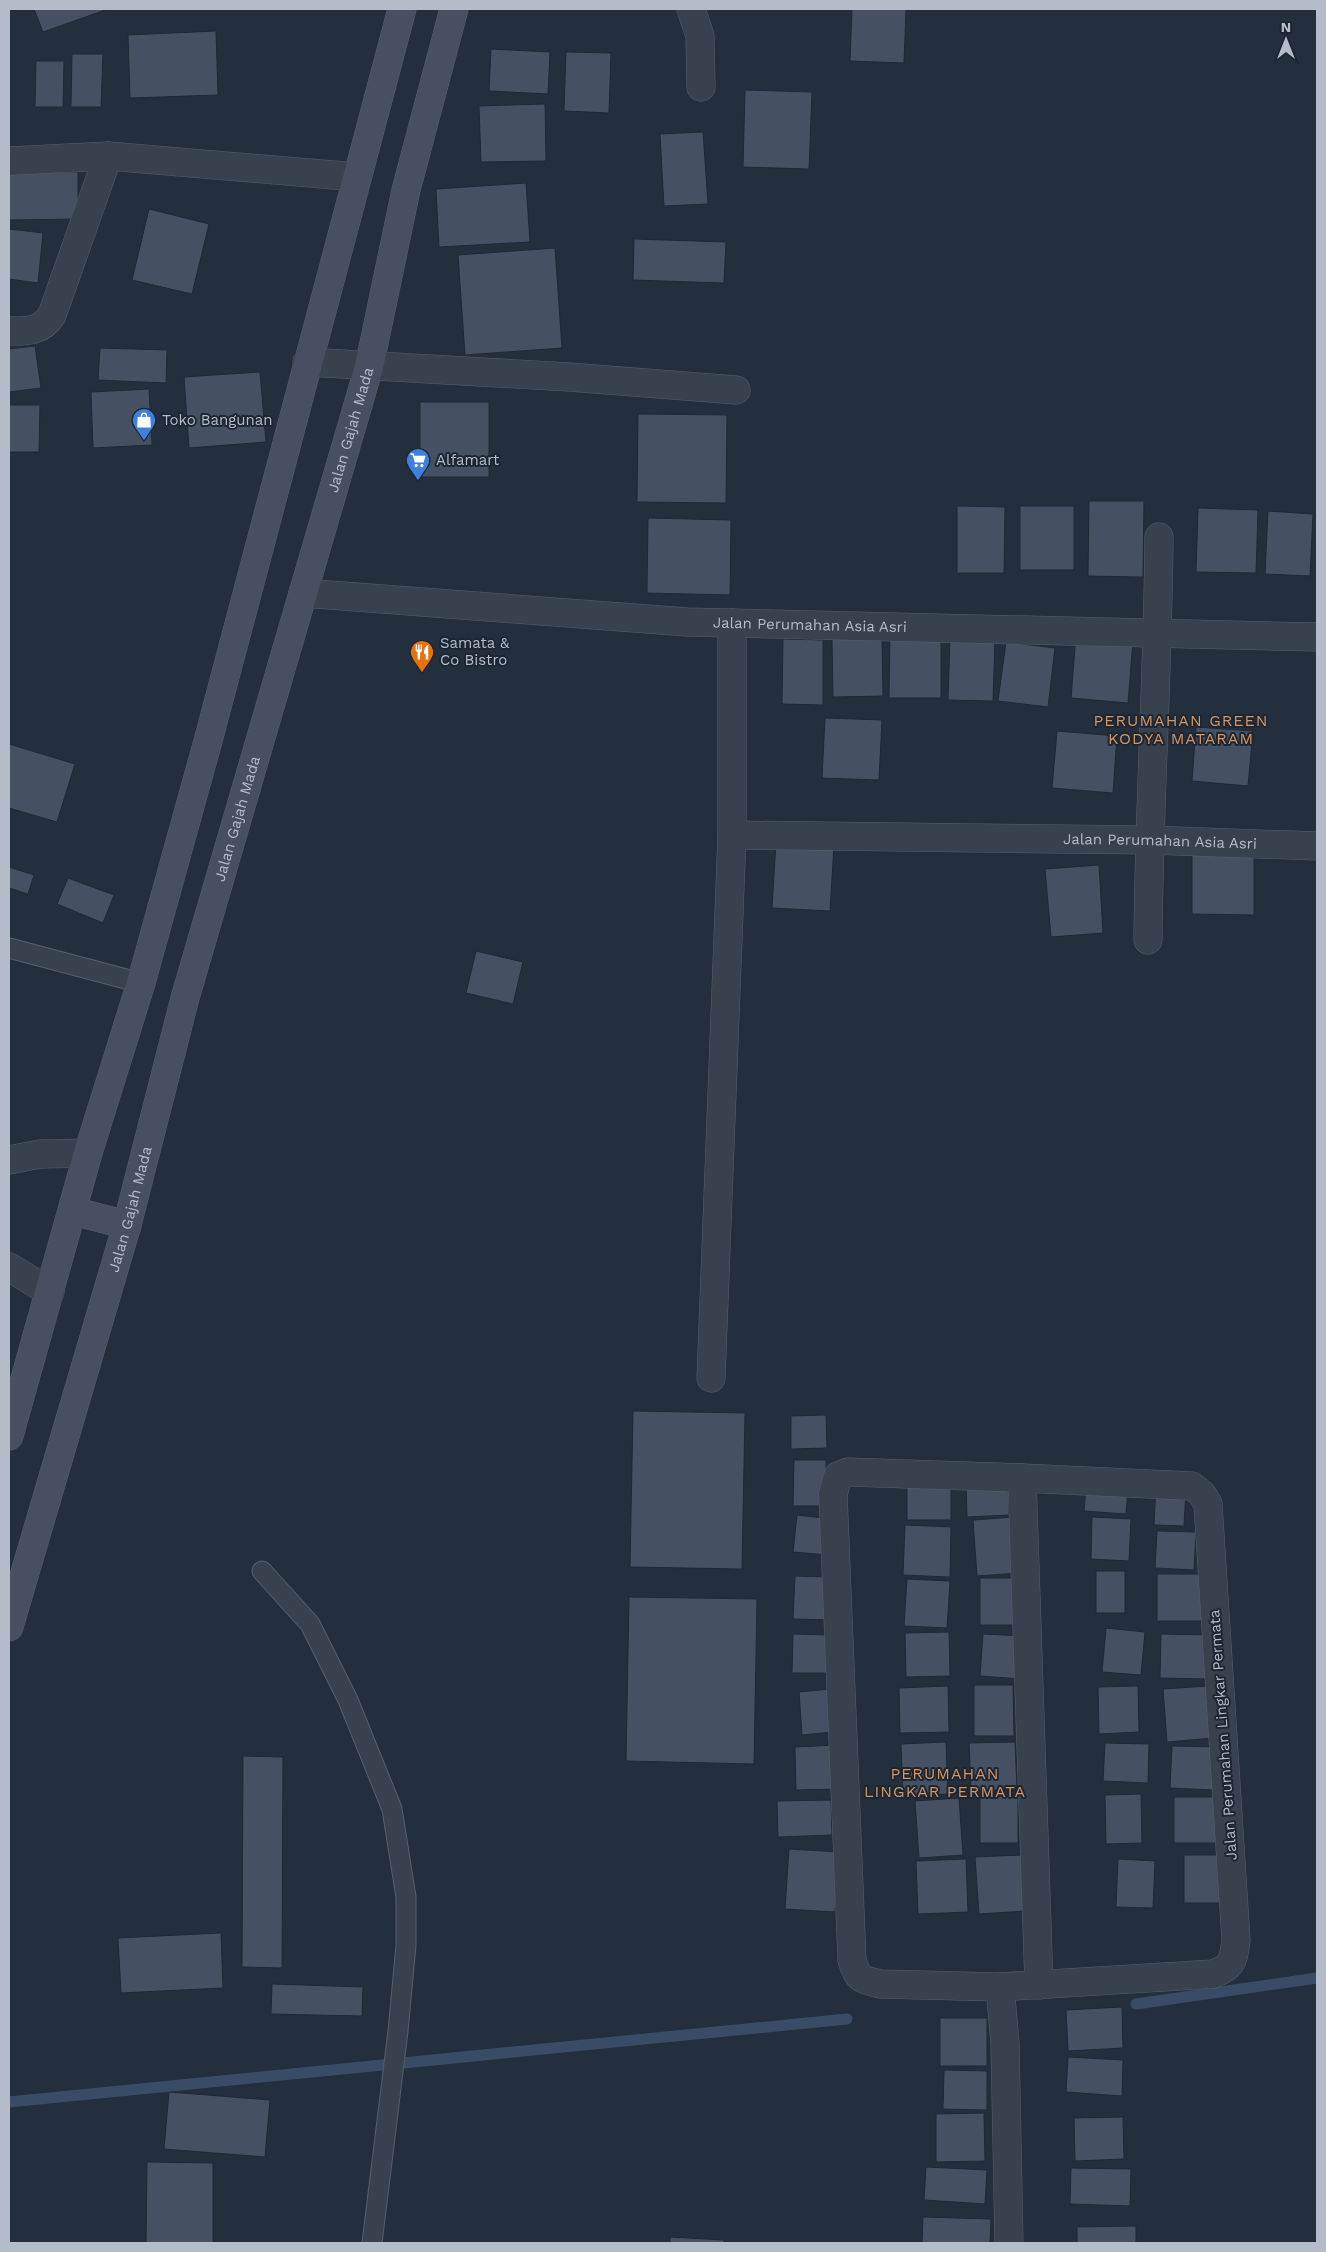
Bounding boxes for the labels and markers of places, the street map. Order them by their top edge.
shop icon: Toko Bangunan [131,407,157,441]
place label: Toko Bangunan [162,411,273,429]
supermarket icon: Alfamart [405,447,431,481]
place label: Alfamart [436,451,500,469]
place label: Samata & Co Bistro [440,634,510,669]
restaurant icon: Samata & Co Bistro [409,639,435,673]

